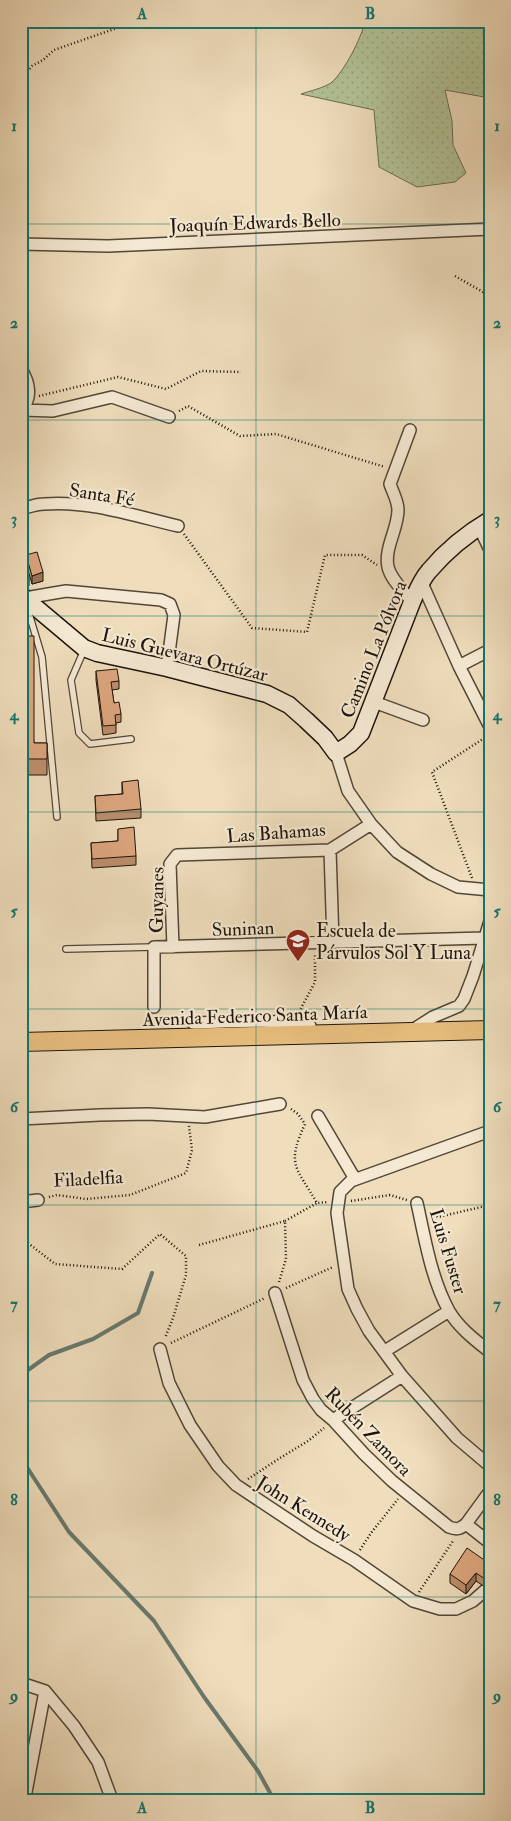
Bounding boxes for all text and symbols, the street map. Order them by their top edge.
text: A [136,4,148,24]
text: B [365,4,375,24]
text: 1 [11,116,17,136]
text: 1 [494,116,500,136]
street label: Joaquín Edwards Bello [168,208,341,238]
text: 2 [10,313,18,333]
text: 2 [493,313,501,333]
street label: Santa Fé [68,478,136,512]
text: 3 [11,509,17,529]
text: 3 [494,509,500,529]
street label: Camino La Pólvora [335,577,413,722]
street label: Luis Guevara Ortúzar [99,623,270,687]
text: 4 [9,705,20,725]
text: 4 [492,705,503,725]
street label: Las Bahamas [226,818,326,848]
street label: Guyanes [144,867,170,933]
text: 5 [10,901,18,921]
text: 5 [493,901,501,921]
street label: Suninan [211,916,275,942]
place label: Escuela de Párvulos Sol Y Luna [316,919,471,965]
school or university icon: Escuela de Párvulos Sol Y Luna [285,928,311,962]
street label: Avenida Federico Santa María [141,1000,368,1032]
text: 6 [10,1097,20,1117]
text: 6 [493,1097,503,1117]
street label: Filadelfia [53,1165,124,1193]
street label: Luis Fuster [424,1206,472,1297]
text: 7 [10,1294,18,1314]
text: 7 [493,1294,501,1314]
street label: Rubén Zamora [320,1382,417,1482]
street label: John Kennedy [251,1470,355,1548]
text: 8 [10,1490,18,1510]
text: 8 [493,1490,501,1510]
text: 9 [8,1686,18,1706]
text: 9 [491,1686,501,1706]
text: A [136,1798,148,1818]
text: B [365,1798,375,1818]

